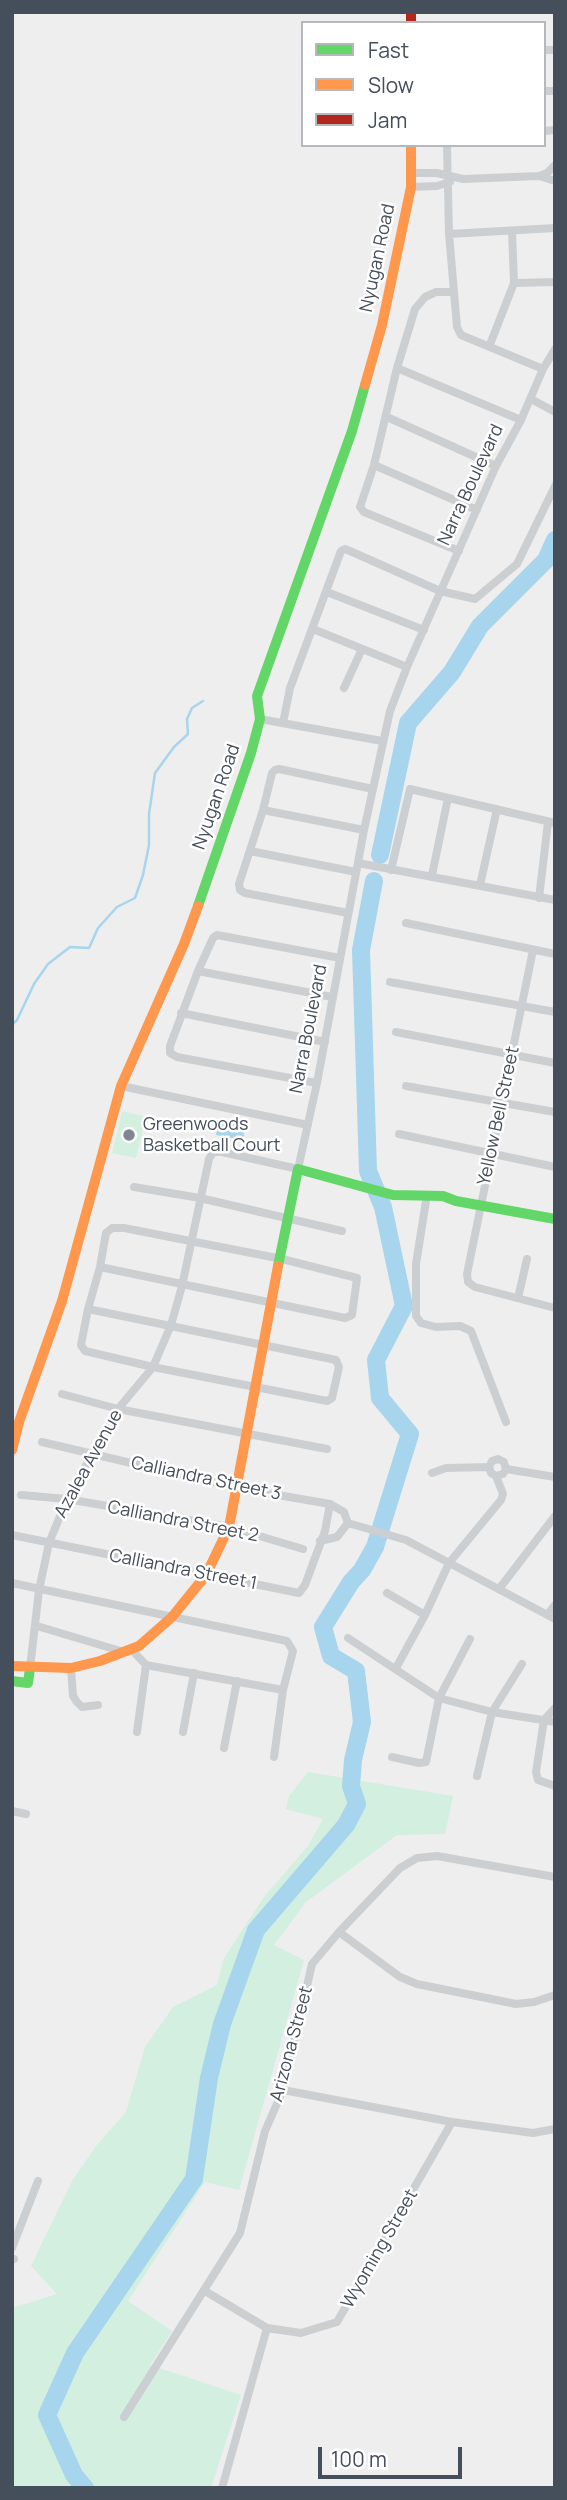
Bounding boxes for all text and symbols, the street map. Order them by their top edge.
legend [301,21,546,147]
text: Fast [368,36,409,64]
text: Slow [368,71,414,99]
text: Jam [368,106,407,134]
street label: Nyugan Road [356,202,400,314]
street label: Narra Boulevard [434,421,508,549]
street label: Nyugan Road [189,741,245,853]
street label: Narra Boulevard [286,963,332,1095]
street label: Yellow Bell Street [474,1044,524,1188]
place label: Greenwoods Basketball Court [143,1114,281,1156]
marker: Greenwoods Basketball Court [121,1127,137,1143]
street label: Azalea Avenue [50,1406,128,1522]
street label: Calliandra Street 3 [129,1453,283,1505]
street label: Calliandra Street 2 [106,1497,260,1547]
street label: Calliandra Street 1 [107,1545,259,1595]
street label: Arizona Street [266,1984,318,2104]
street label: Wyoming Street [337,2186,423,2312]
scale bar [322,2434,466,2478]
text: 100 m [331,2445,387,2473]

